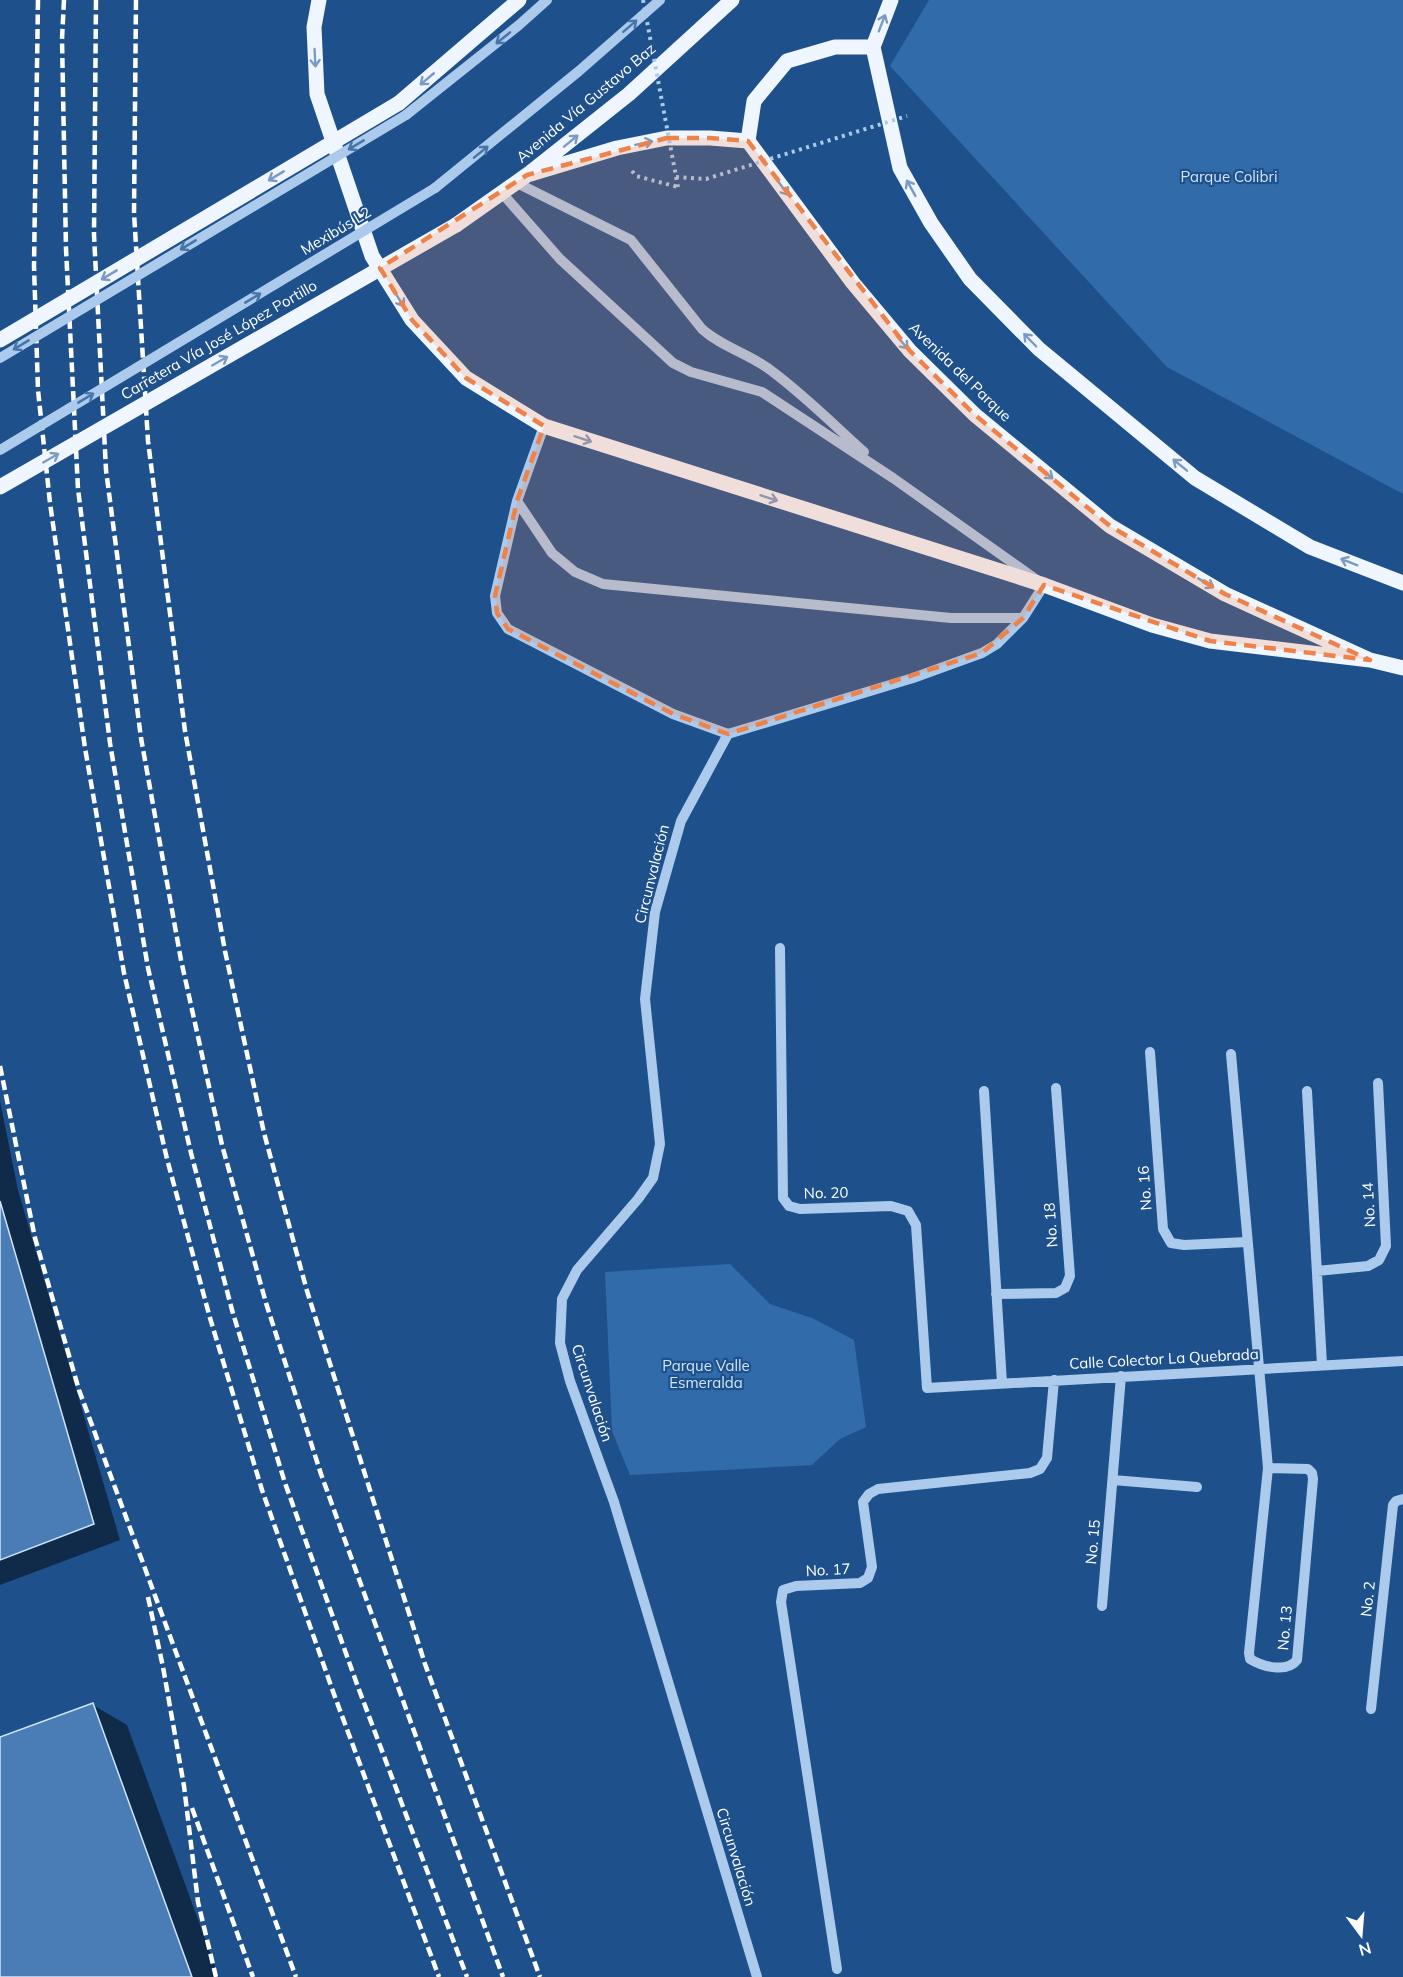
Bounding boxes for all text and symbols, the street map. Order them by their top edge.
one-way arrow [877,14,888,33]
one-way arrow [622,19,637,33]
one-way arrow [496,31,511,45]
street label: Avenida Vía Gustavo Baz [512,39,659,167]
one-way arrow [310,47,321,67]
one-way arrow [420,72,435,86]
one-way arrow [562,134,578,147]
one-way arrow [634,137,653,148]
one-way arrow [348,140,365,152]
one-way arrow [473,145,488,159]
park label: Parque Colibri [1181,167,1277,186]
one-way arrow [268,170,285,182]
one-way arrow [776,180,789,196]
one-way arrow [905,180,917,197]
street label: Mexibús L2 [297,202,374,259]
one-way arrow [180,240,197,252]
one-way arrow [101,270,118,282]
street label: Carretera Vía José López Portillo [117,275,320,404]
one-way arrow [393,290,405,307]
one-way arrow [244,291,261,303]
street label: Avenida del Parque [905,318,1016,425]
one-way arrow [1023,333,1038,348]
one-way arrow [895,334,909,349]
one-way arrow [13,340,30,352]
one-way arrow [211,354,228,366]
one-way arrow [77,392,94,404]
one-way arrow [573,434,592,445]
one-way arrow [42,452,59,464]
one-way arrow [1172,459,1188,472]
one-way arrow [1038,467,1054,480]
one-way arrow [759,493,778,504]
one-way arrow [1340,556,1358,567]
one-way arrow [1197,578,1214,590]
street label: Circunvalación [630,822,673,926]
street label: No. 16 [1133,1165,1156,1211]
street label: No. 14 [1358,1182,1379,1228]
street label: No. 20 [803,1183,849,1202]
street label: No. 18 [1039,1202,1062,1248]
street label: Circunvalación [568,1342,617,1444]
street label: Calle Colector La Quebrada [1069,1344,1259,1373]
park label: Parque Valle Esmeralda [662,1356,750,1392]
street label: No. 15 [1081,1519,1104,1565]
street label: No. 17 [805,1559,851,1580]
street label: No. 2 [1356,1580,1379,1618]
street label: No. 13 [1273,1605,1296,1651]
street label: Circunvalación [713,1805,760,1908]
north arrow [1331,1905,1391,1965]
text: N [1357,1938,1374,1961]

